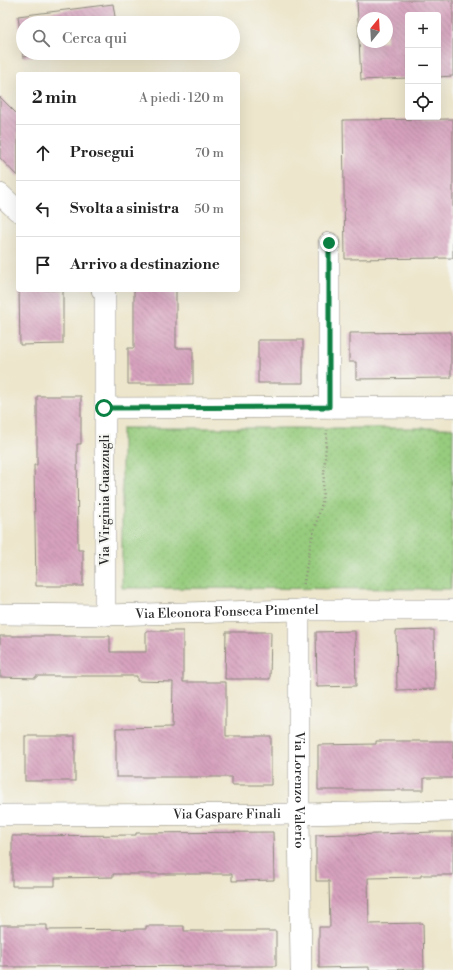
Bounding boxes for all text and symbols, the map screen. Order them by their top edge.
north arrow [357,12,393,48]
map controls [405,12,441,120]
button: + [405,12,441,48]
search box [16,16,240,60]
icon: search [30,27,52,49]
text: Cerca qui [62,29,127,48]
button: − [405,48,441,84]
button: locate [405,84,441,120]
text: 2 min [32,87,77,109]
text: A piedi · 120 m [139,90,224,106]
icon: ahead [32,142,54,164]
text: Prosegui [70,143,134,162]
text: 70 m [195,145,224,161]
icon: left [32,198,54,220]
text: Svolta a sinistra [70,199,179,218]
text: 50 m [194,201,224,217]
route end [320,234,338,252]
icon: arrive [32,254,54,276]
text: Arrivo a destinazione [70,255,220,274]
route start [95,399,113,417]
street label: Via Virginia Guazzugli [97,434,113,567]
street label: Via Eleonora Fonseca Pimentel [134,602,319,622]
street label: Via Lorenzo Valerio [291,731,307,849]
street label: Via Gaspare Finali [172,806,281,822]

